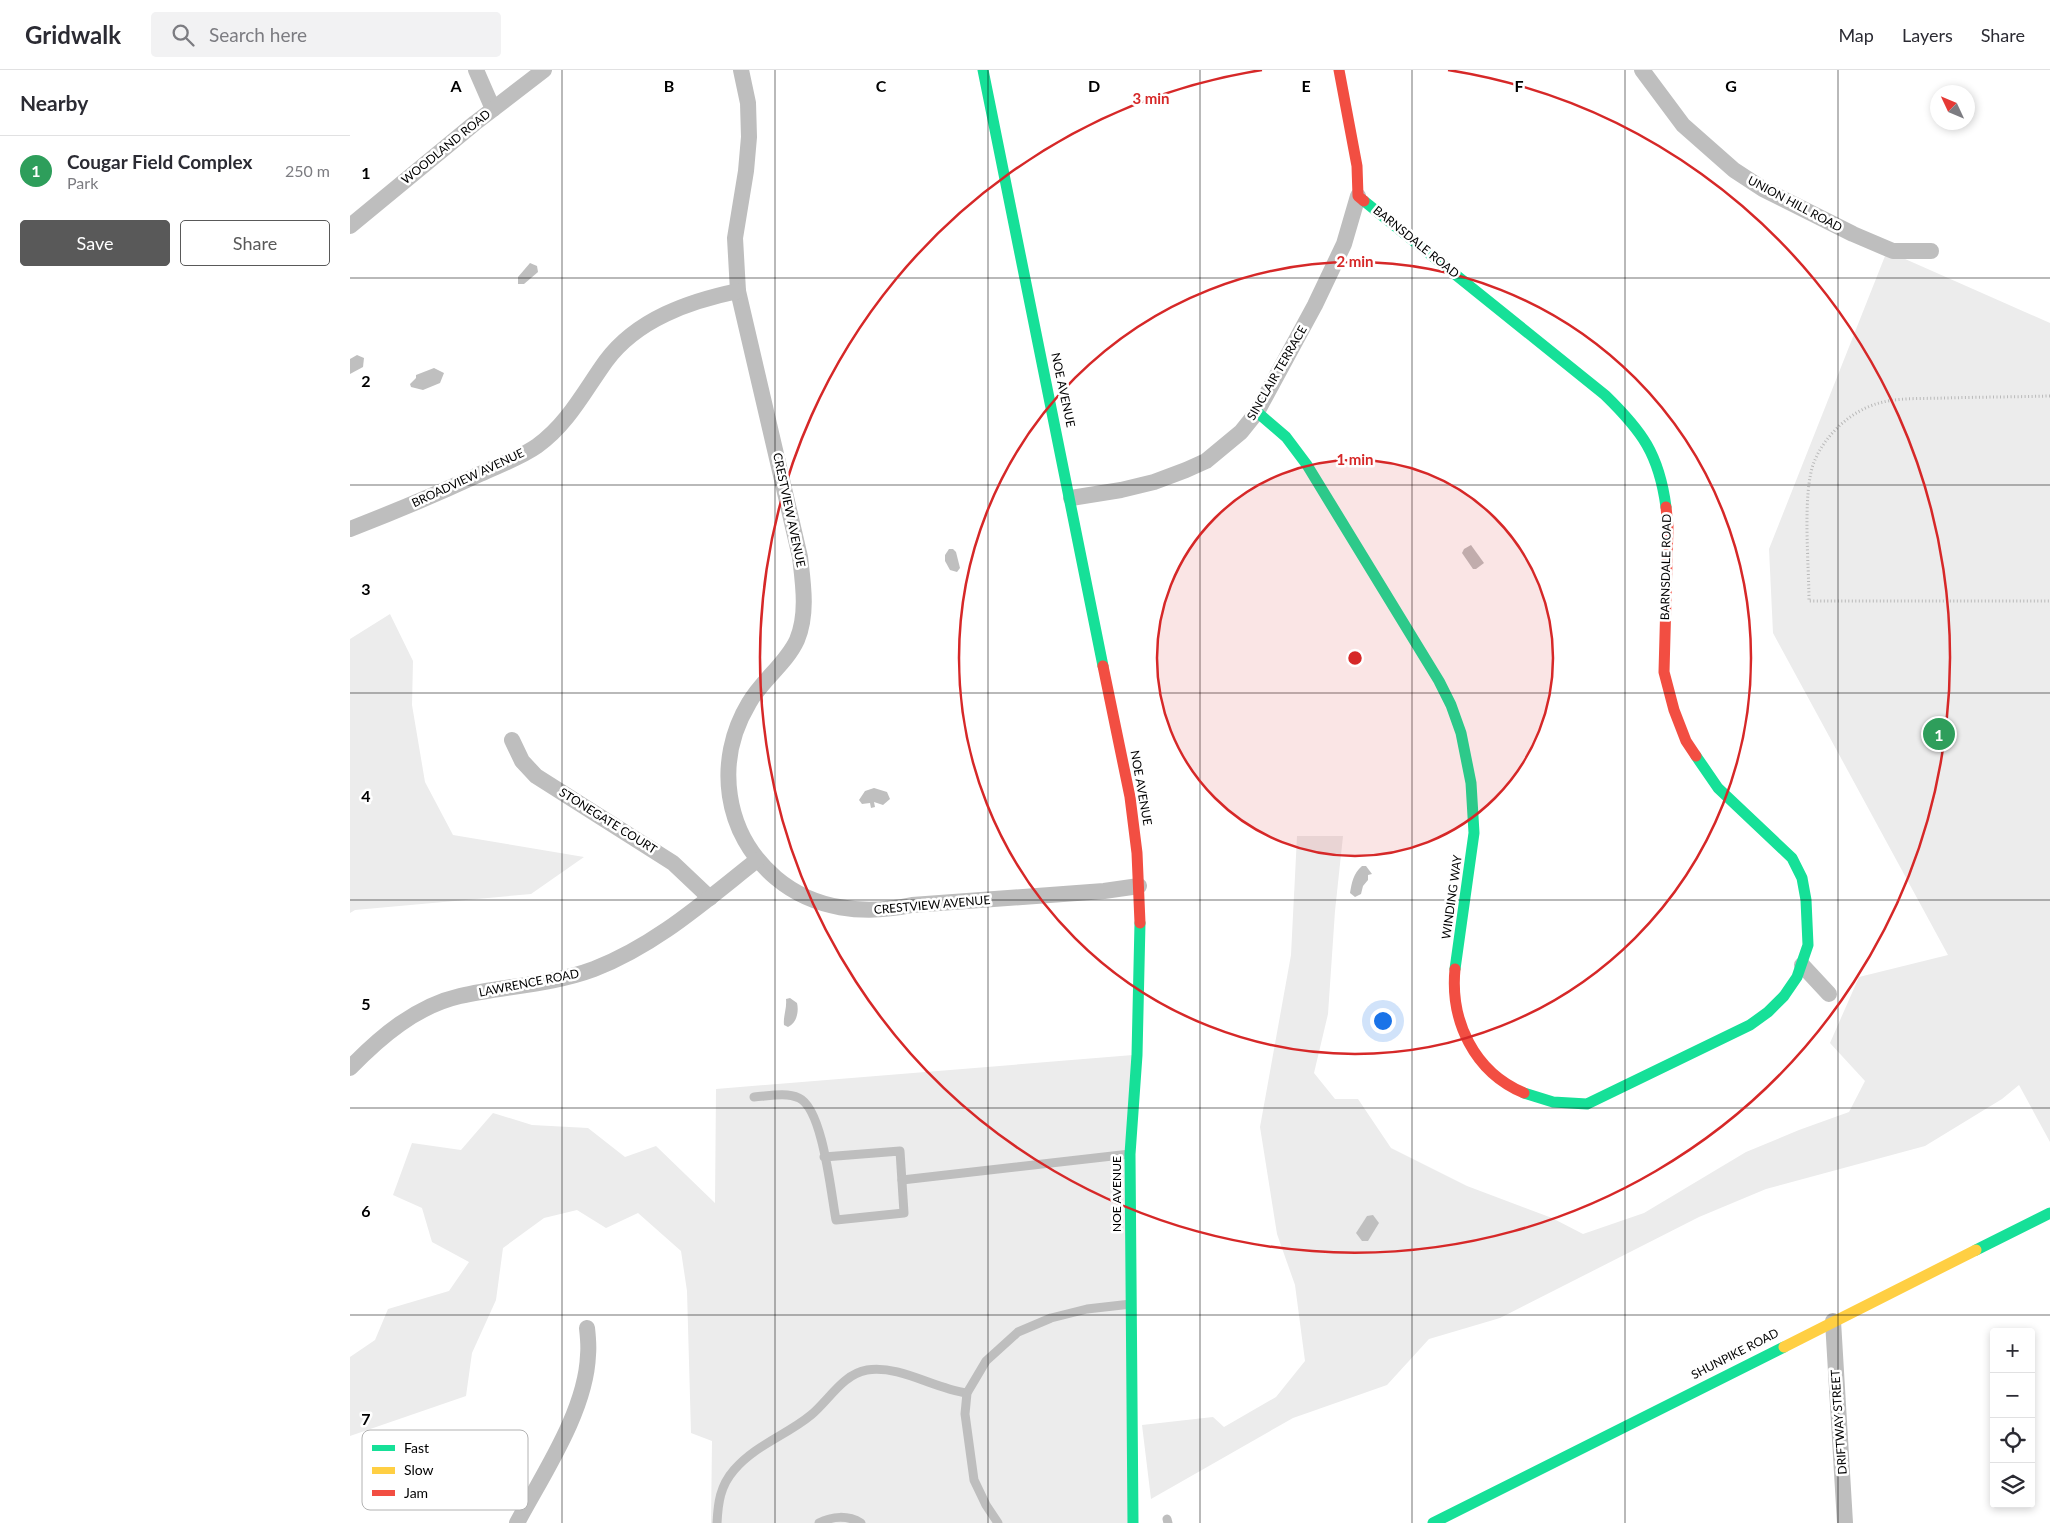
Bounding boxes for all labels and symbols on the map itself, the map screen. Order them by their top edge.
text: A [449,76,462,95]
text: B [664,76,674,95]
text: C [876,76,887,95]
text: D [1088,76,1100,95]
text: E [1301,76,1311,95]
text: F [1514,76,1524,95]
text: G [1725,76,1737,95]
north arrow [1930,85,1975,130]
text: 3 min [1132,89,1170,107]
street label: WOODLAND ROAD [398,106,493,187]
text: 1 [361,163,371,182]
street label: UNION HILL ROAD [1745,172,1845,235]
street label: BARNSDALE ROAD [1370,202,1462,281]
text: 2 min [1336,252,1374,270]
street label: SINCLAIR TERRACE [1243,323,1310,423]
street label: NOE AVENUE [1048,351,1079,429]
text: 2 [361,371,371,390]
street label: BROADVIEW AVENUE [409,445,526,510]
text: 1 min [1336,450,1374,468]
street label: CRESTVIEW AVENUE [770,451,809,569]
street label: BARNSDALE ROAD [1657,514,1674,620]
text: 3 [361,579,371,598]
centre of rings [1346,649,1364,667]
pin: 1 [1923,715,1955,753]
street label: NOE AVENUE [1128,749,1155,827]
street label: STONEGATE COURT [557,784,660,857]
text: 4 [361,786,371,805]
street label: WINDING WAY [1438,853,1465,940]
street label: CRESTVIEW AVENUE [873,892,991,917]
street label: LAWRENCE ROAD [477,965,580,1000]
text: 5 [361,994,371,1013]
your location [1370,1008,1396,1034]
street label: NOE AVENUE [1109,1156,1124,1232]
text: 6 [361,1201,371,1220]
street label: SHUNPIKE ROAD [1688,1325,1781,1382]
street label: DRIFTWAY STREET [1827,1369,1850,1475]
text: 7 [361,1409,371,1428]
legend [362,1430,528,1510]
text: Fast [404,1439,429,1456]
text: Slow [404,1461,434,1478]
text: Jam [404,1484,428,1501]

